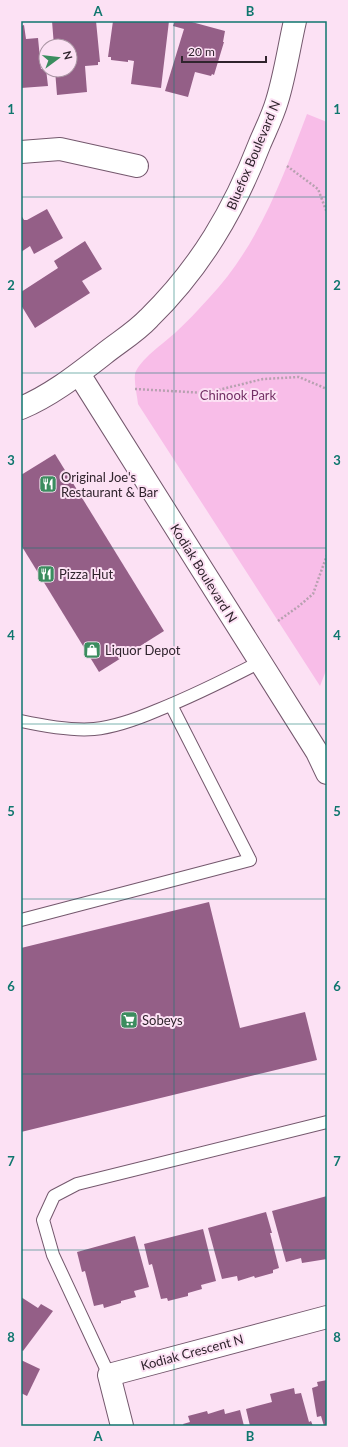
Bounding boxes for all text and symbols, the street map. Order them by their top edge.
text: A [92,3,103,19]
text: B [246,3,255,19]
north arrow [38,38,78,78]
scale bar [182,38,266,64]
text: 20 m [188,44,215,59]
text: N [61,50,76,61]
street label: Bluefox Boulevard N [223,98,283,212]
text: 1 [7,101,15,117]
text: 1 [333,101,341,117]
text: 2 [7,277,15,293]
text: 2 [333,277,341,293]
park label: Chinook Park [200,387,277,403]
text: 3 [7,452,15,468]
text: 3 [333,452,341,468]
place label: Original Joe's Restaurant & Bar [61,469,158,500]
restaurant icon: Original Joe's Restaurant & Bar [38,474,58,494]
street label: Kodiak Boulevard N [167,521,241,625]
restaurant icon: Pizza Hut [36,564,56,584]
place label: Pizza Hut [59,566,113,582]
text: 4 [7,627,15,643]
text: 4 [333,627,341,643]
shop icon: Liquor Depot [82,640,102,660]
place label: Liquor Depot [105,642,181,658]
text: 5 [7,803,15,819]
text: 5 [333,803,341,819]
text: 6 [7,978,15,994]
text: 6 [333,978,341,994]
supermarket icon: Sobeys [119,1010,139,1030]
place label: Sobeys [142,1012,183,1028]
text: 7 [7,1153,15,1169]
text: 7 [333,1153,341,1169]
text: 8 [7,1329,15,1345]
text: 8 [333,1329,341,1345]
street label: Kodiak Crescent N [139,1331,245,1373]
text: A [92,1428,103,1444]
text: B [246,1428,255,1444]

